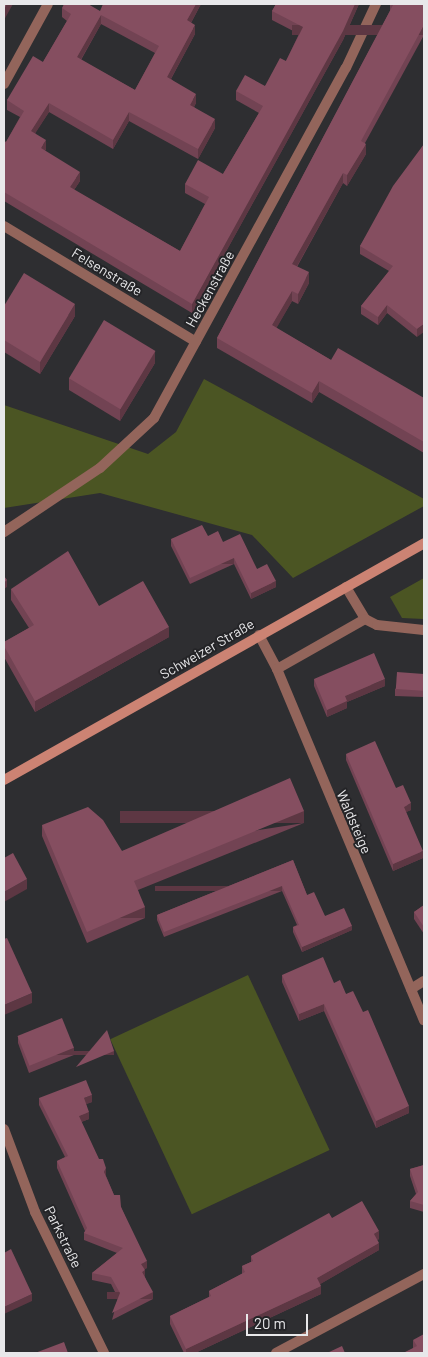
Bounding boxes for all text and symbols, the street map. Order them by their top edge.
street label: Felsenstraße [69,244,145,300]
street label: Heckenstraße [182,248,238,330]
street label: Schweizer Straße [157,615,257,683]
street label: Waldsteige [333,788,375,856]
street label: Parkstraße [41,1203,85,1271]
scale bar [248,1304,310,1336]
text: 20 m [254,1314,286,1332]

